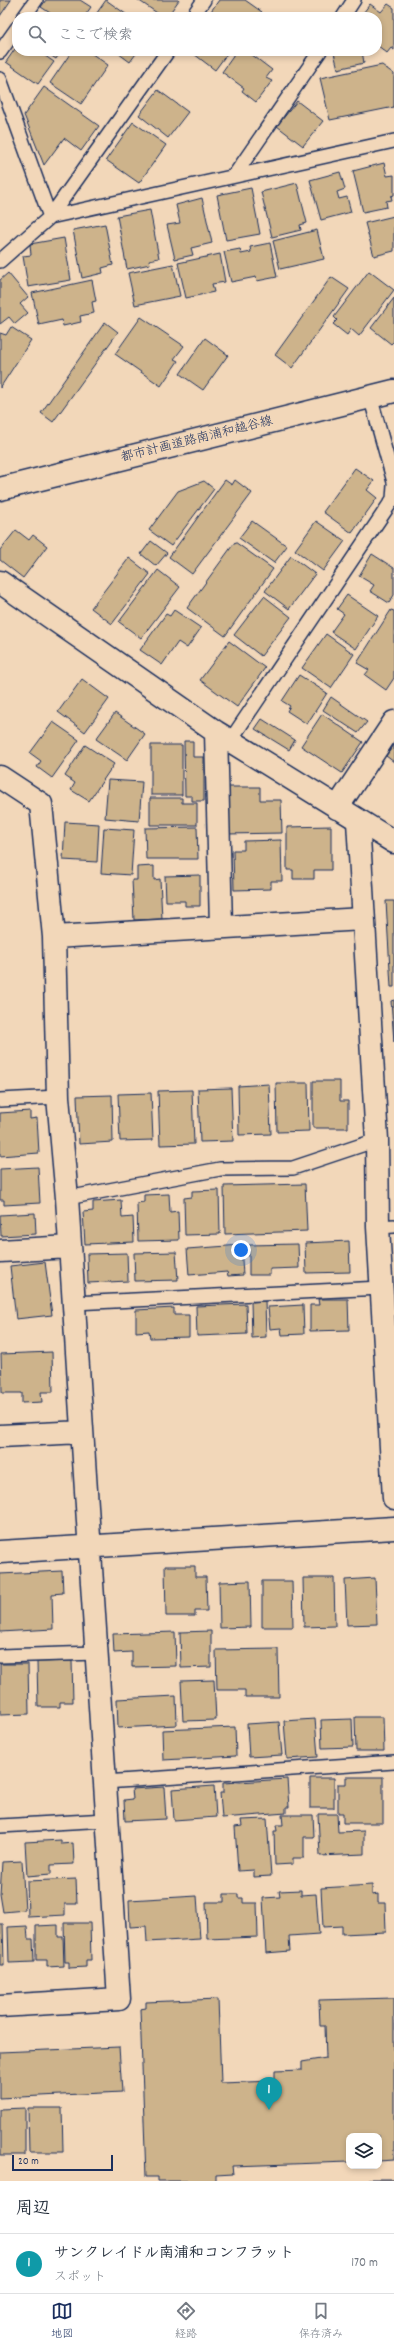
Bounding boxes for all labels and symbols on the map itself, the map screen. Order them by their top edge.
street label: 都市計画道路南浦和越谷線 [119,412,276,468]
your location [231,1240,251,1260]
pin: 1 [256,2077,282,2110]
scale bar [12,2153,113,2172]

